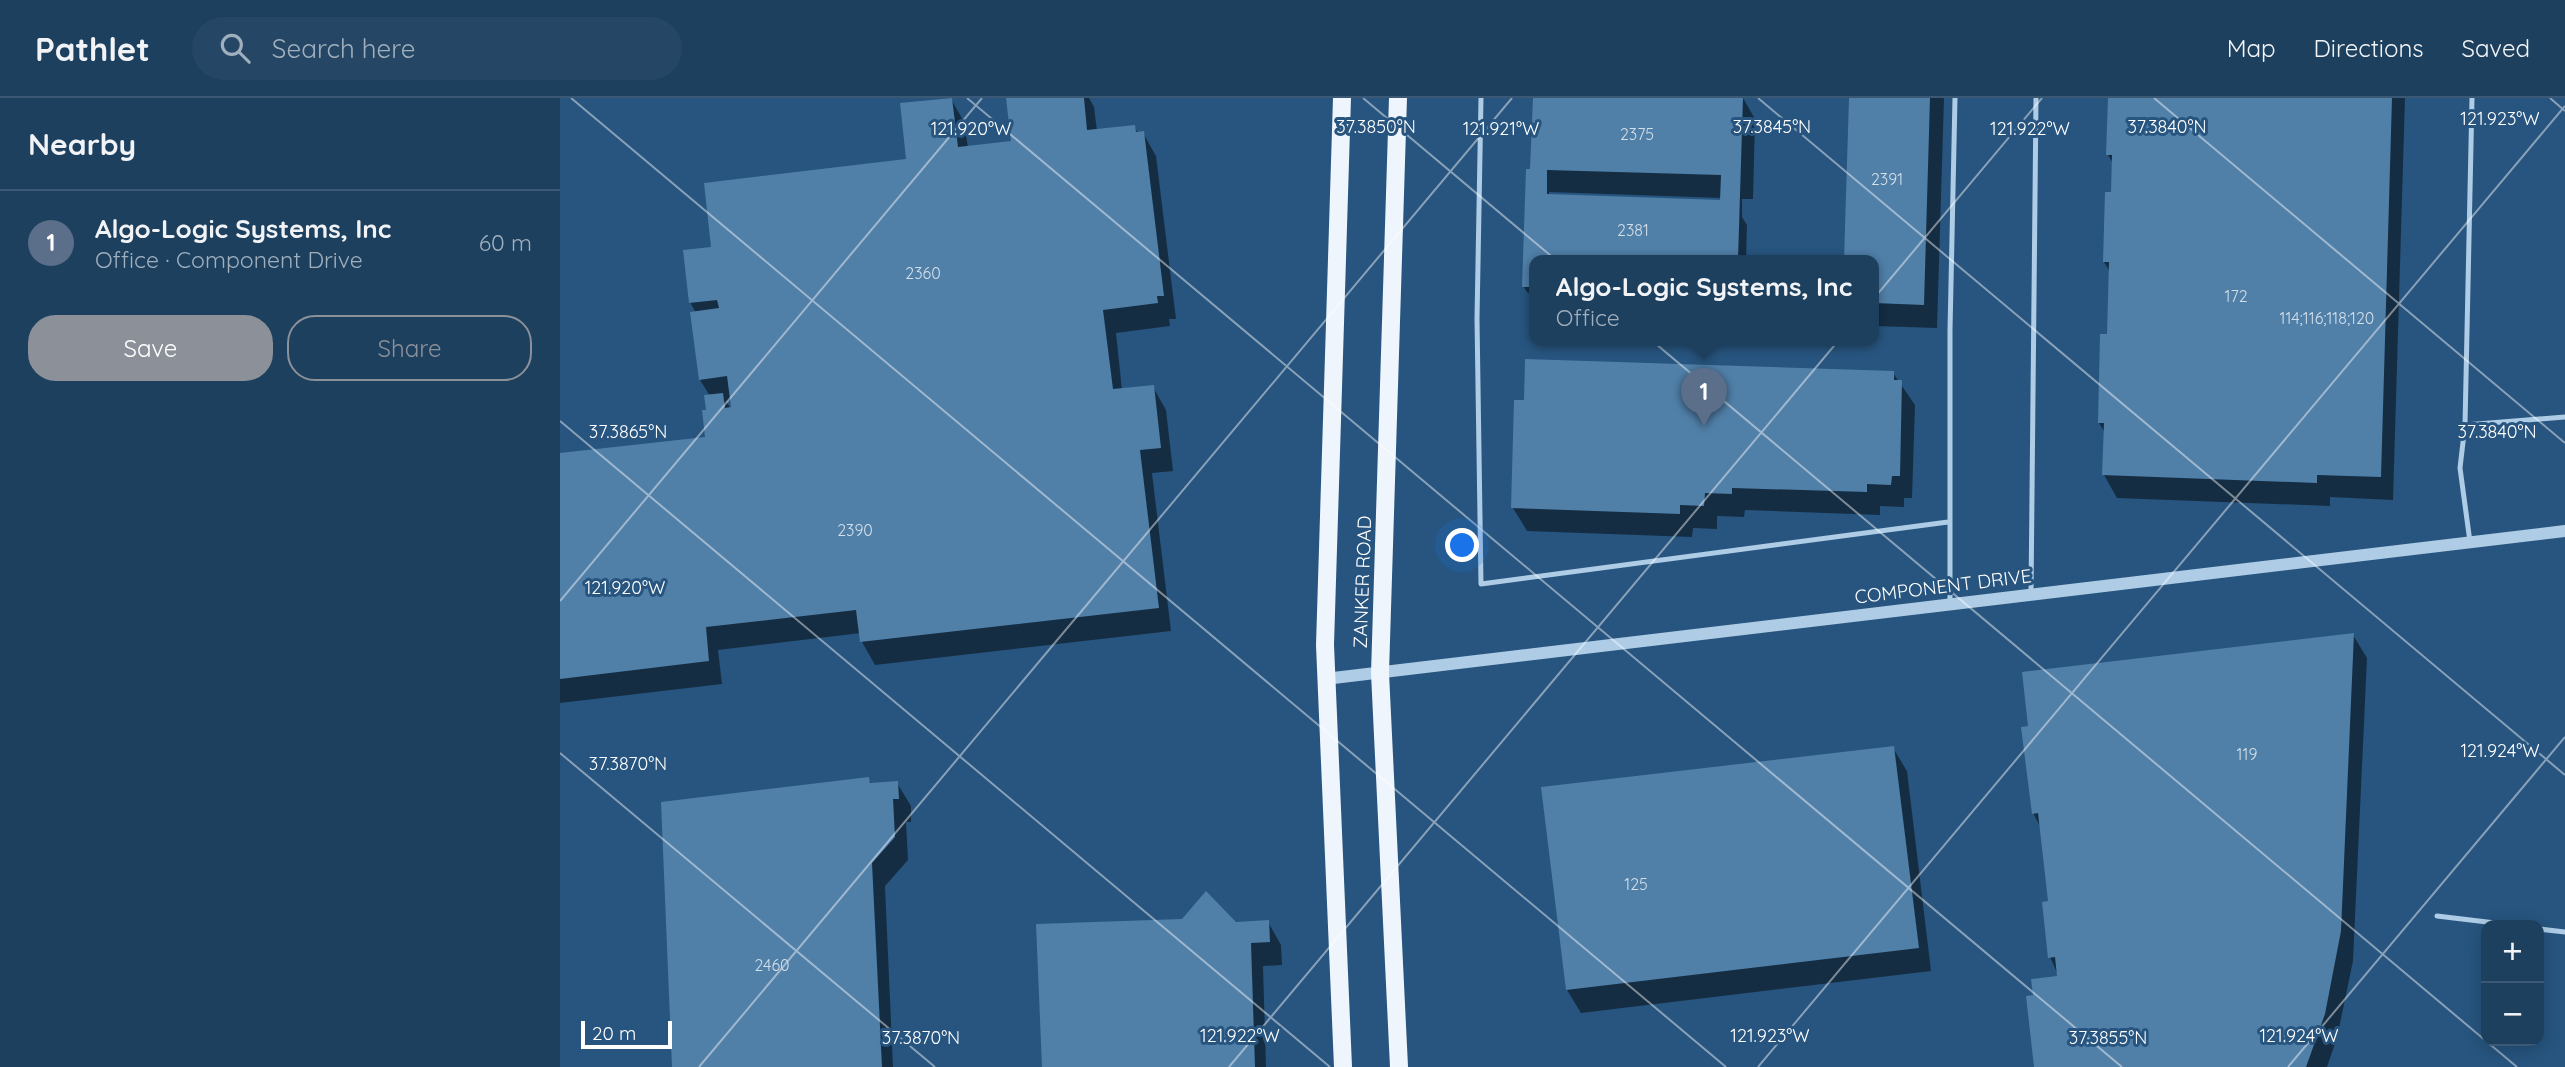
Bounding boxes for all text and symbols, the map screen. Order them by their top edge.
search box [192,17,682,80]
text: Pathlet [35,28,150,69]
icon: search [216,29,254,67]
text: Search here [272,32,415,65]
text: Map [2227,33,2276,63]
text: Directions [2314,33,2424,63]
text: Saved [2462,33,2530,63]
text: 121.923°W [2460,107,2540,130]
text: 37.3850°N [1336,115,1416,138]
text: 37.3845°N [1733,115,1811,138]
text: 37.3840°N [2127,115,2207,138]
text: 121.920°W [931,117,1011,140]
text: 121.921°W [1463,117,1539,140]
text: 121.922°W [1990,117,2070,140]
house number: 2375 [1620,124,1654,144]
text: Nearby [28,125,136,163]
house number: 2391 [1871,169,1903,189]
text: Algo-Logic Systems, Inc [95,212,391,245]
house number: 2381 [1617,220,1649,240]
text: 1 [47,228,55,257]
text: 60 m [479,228,532,257]
text: Office · Component Drive [95,245,363,274]
popup [1529,255,1879,346]
house number: 2360 [905,263,941,283]
text: Algo-Logic Systems, Inc [1556,270,1852,303]
house number: 172 [2225,286,2248,306]
text: Office [1556,303,1620,332]
house number: 114;116;118;120 [2280,308,2374,328]
button: Save [28,315,273,381]
button: Share [287,315,532,381]
pin: 1 [1681,368,1727,426]
text: 37.3865°N [589,420,667,443]
text: 37.3840°N [2457,420,2537,443]
street label: ZANKER ROAD [1348,515,1376,649]
house number: 2390 [837,520,873,540]
your location [1445,528,1479,562]
street label: COMPONENT DRIVE [1853,563,2033,609]
text: 121.920°W [585,576,665,599]
text: 121.924°W [2460,739,2540,762]
house number: 119 [2237,744,2257,764]
text: 37.3870°N [589,752,667,775]
house number: 125 [1624,874,1648,894]
map controls [2481,920,2544,1046]
button: + [2481,920,2544,983]
house number: 2460 [754,955,790,975]
button: − [2481,983,2544,1046]
scale bar [581,1018,672,1050]
text: 20 m [592,1021,636,1045]
text: 121.922°W [1200,1024,1280,1047]
text: 121.923°W [1730,1024,1810,1047]
text: 121.924°W [2259,1024,2339,1047]
text: 37.3870°N [882,1026,960,1049]
text: 37.3855°N [2069,1026,2147,1049]

